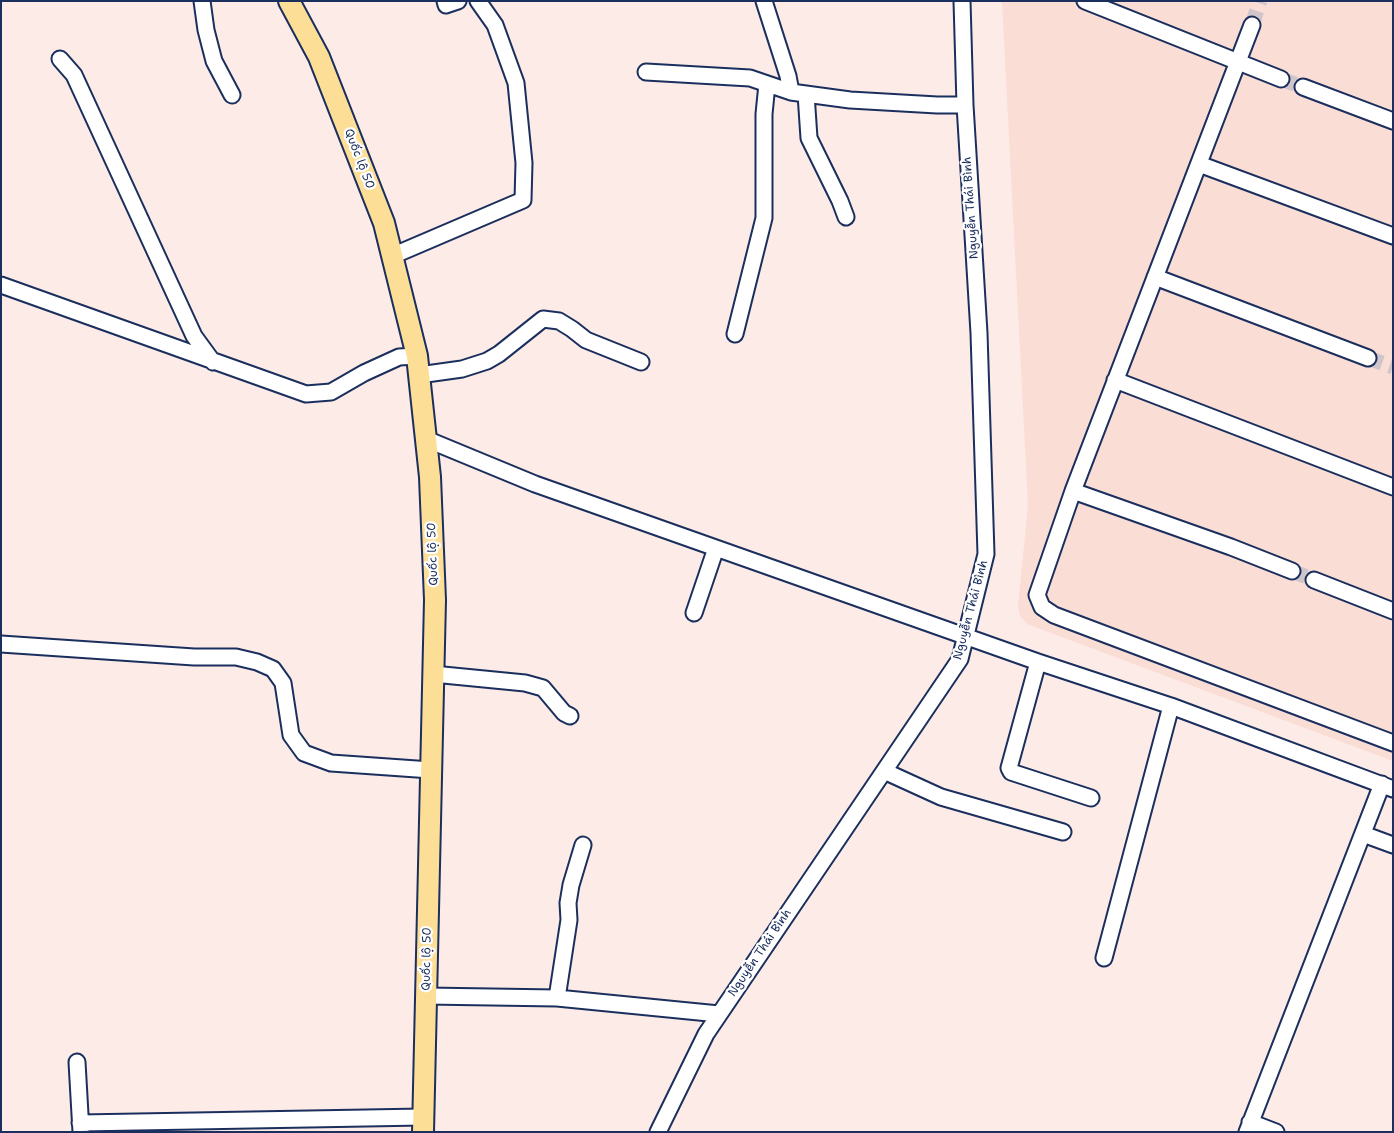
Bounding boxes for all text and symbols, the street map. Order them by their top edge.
street label: Quốc lộ 50 [341,127,377,191]
street label: Nguyễn Thái Bình [960,156,982,260]
street label: Quốc lộ 50 [425,522,441,586]
street label: Nguyễn Thái Bình [951,559,991,661]
street label: Nguyễn Thái Bình [725,906,795,1000]
street label: Quốc lộ 50 [419,927,435,991]

